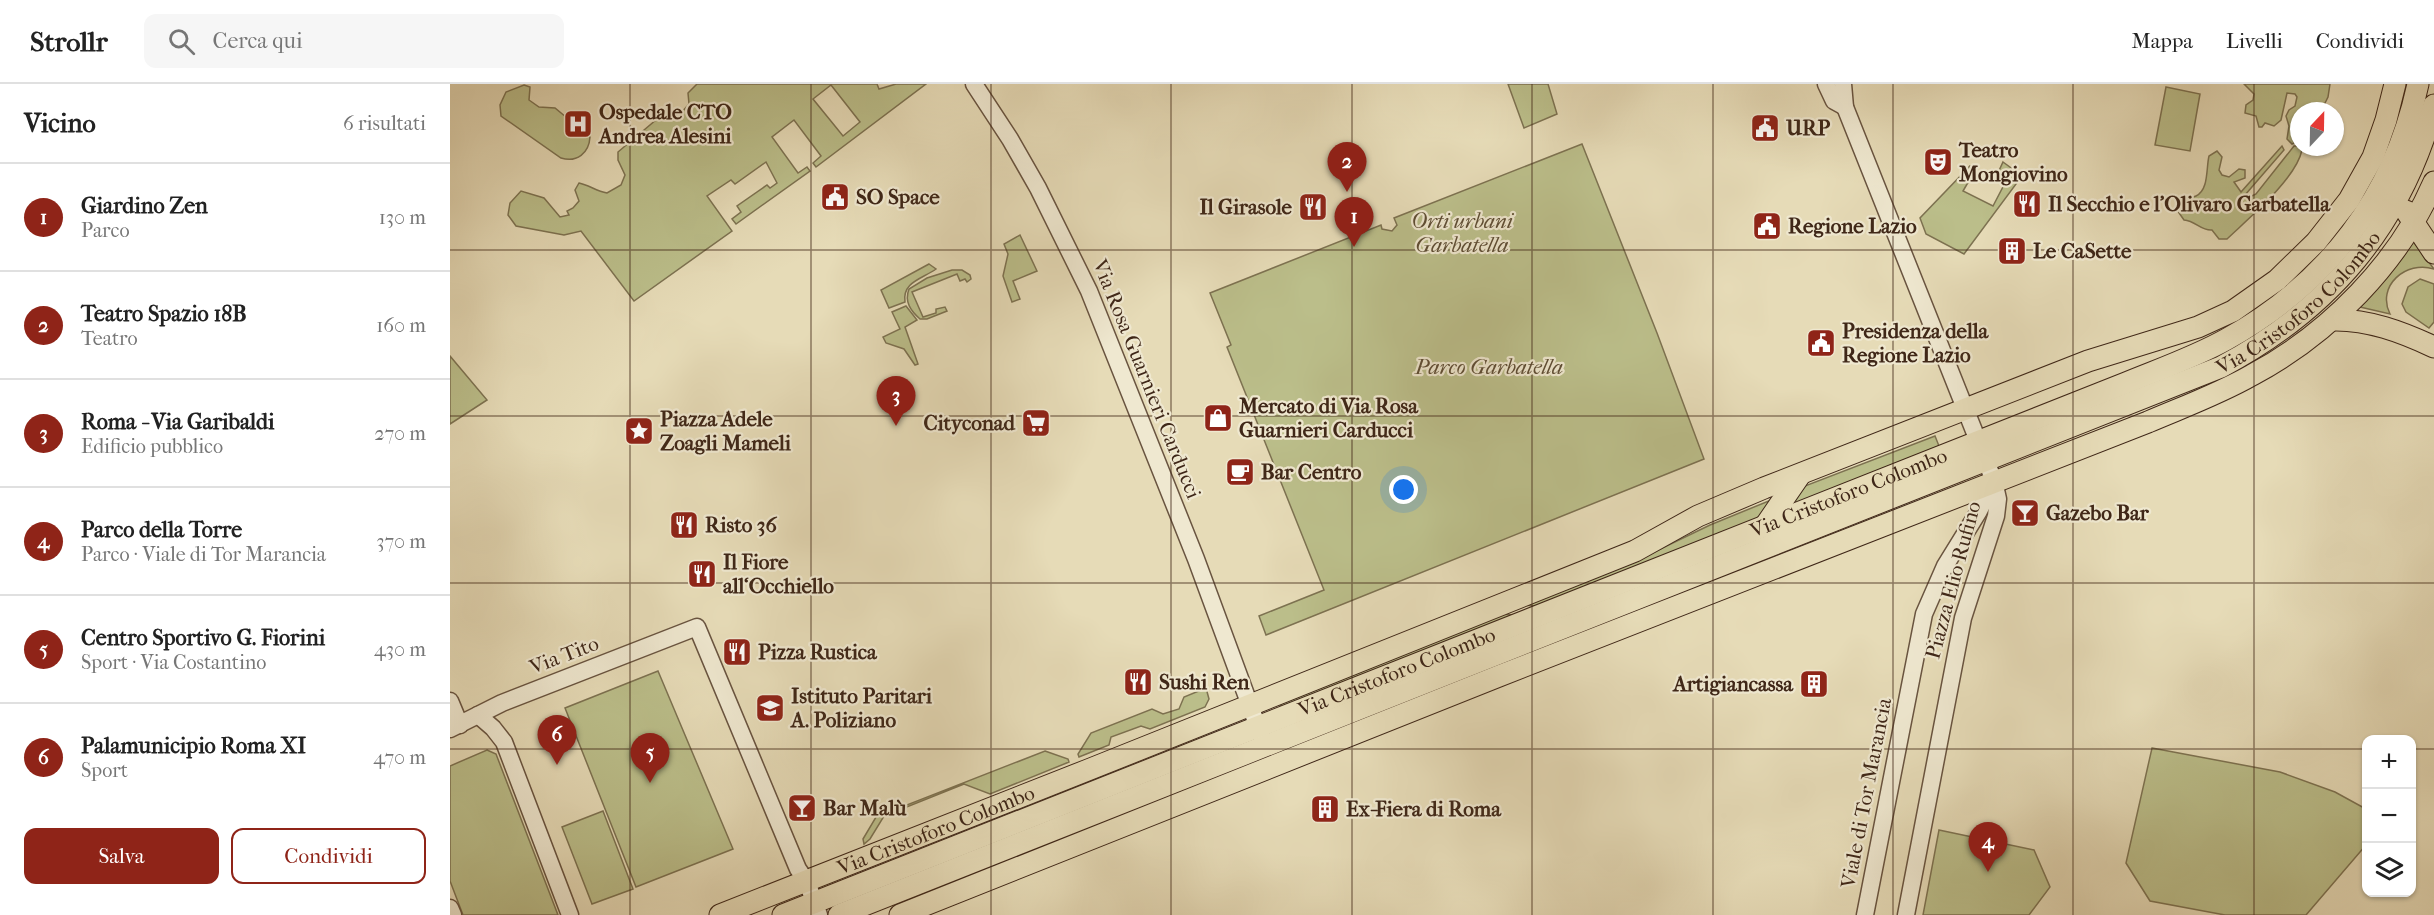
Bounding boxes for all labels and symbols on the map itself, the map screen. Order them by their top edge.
place label: Ospedale CTO Andrea Alesini [597,100,732,148]
north arrow [2290,102,2344,156]
hospital icon: Ospedale CTO Andrea Alesini [562,108,594,140]
public building icon: URP [1749,112,1781,144]
place label: URP [1785,116,1831,140]
place label: Teatro Mongiovino [1958,138,2068,186]
pin: 2 [1328,142,1366,192]
theatre icon: Teatro Mongiovino [1922,146,1954,178]
public building icon: SO Space [819,181,851,213]
place label: SO Space [856,185,940,209]
restaurant icon: Il Secchio e l'Olivaro Garbatella [2011,188,2043,220]
restaurant icon: Il Girasole [1297,191,1329,223]
place label: Il Secchio e l'Olivaro Garbatella [2048,192,2331,216]
place label: Il Girasole [1200,195,1293,219]
pin: 1 [1334,198,1374,247]
park label: Orti urbani Garbatella [1411,209,1515,257]
public building icon: Regione Lazio [1751,210,1783,242]
place label: Regione Lazio [1788,214,1917,238]
street label: Via Cristoforo Colombo [2211,227,2385,380]
building icon: Le CaSette [1996,235,2028,267]
place label: Le CaSette [2033,239,2132,263]
street label: Via Rosa Guarnieri Carducci [1088,255,1206,502]
place label: Presidenza della Regione Lazio [1842,319,1990,367]
public building icon: Presidenza della Regione Lazio [1805,327,1837,359]
park label: Parco Garbatella [1414,355,1563,379]
pin: 3 [876,376,916,426]
place label: Mercato di Via Rosa Guarnieri Carducci [1238,394,1419,442]
shop icon: Mercato di Via Rosa Guarnieri Carducci [1202,402,1234,434]
place label: Piazza Adele Zoagli Mameli [660,407,792,455]
supermarket icon: Cityconad [1020,407,1052,439]
place label: Cityconad [924,411,1016,435]
place icon: Piazza Adele Zoagli Mameli [623,415,655,447]
street label: Via Cristoforo Colombo [1745,443,1950,543]
cafe icon: Bar Centro [1224,456,1256,488]
place label: Bar Centro [1261,460,1362,484]
your location [1389,475,1418,504]
bar icon: Gazebo Bar [2009,497,2041,529]
street label: Piazza Elio Rufino [1920,498,1986,662]
place label: Gazebo Bar [2046,501,2150,525]
restaurant icon: Risto 36 [668,509,700,541]
place label: Risto 36 [705,513,777,537]
place label: Il Fiore all‘Occhiello [723,550,834,598]
restaurant icon: Il Fiore all‘Occhiello [686,558,718,590]
street label: Via Cristoforo Colombo [1294,622,1499,722]
street label: Via Tito [525,631,602,679]
restaurant icon: Pizza Rustica [721,636,753,668]
place label: Pizza Rustica [758,640,878,664]
restaurant icon: Sushi Ren [1122,666,1154,698]
building icon: Artigiancassa [1798,668,1830,700]
place label: Sushi Ren [1159,670,1250,694]
place label: Artigiancassa [1671,672,1794,696]
place label: Istituto Paritari A. Poliziano [789,684,933,732]
school or university icon: Istituto Paritari A. Poliziano [754,692,786,724]
street label: Viale di Tor Marancia [1836,696,1896,891]
pin: 6 [538,716,576,765]
pin: 5 [630,734,670,783]
street label: Via Cristoforo Colombo [833,780,1038,880]
bar icon: Bar Malù [786,792,818,824]
building icon: Ex-Fiera di Roma [1309,793,1341,825]
place label: Bar Malù [823,796,906,820]
place label: Ex-Fiera di Roma [1346,797,1502,821]
pin: 4 [1968,822,2008,872]

